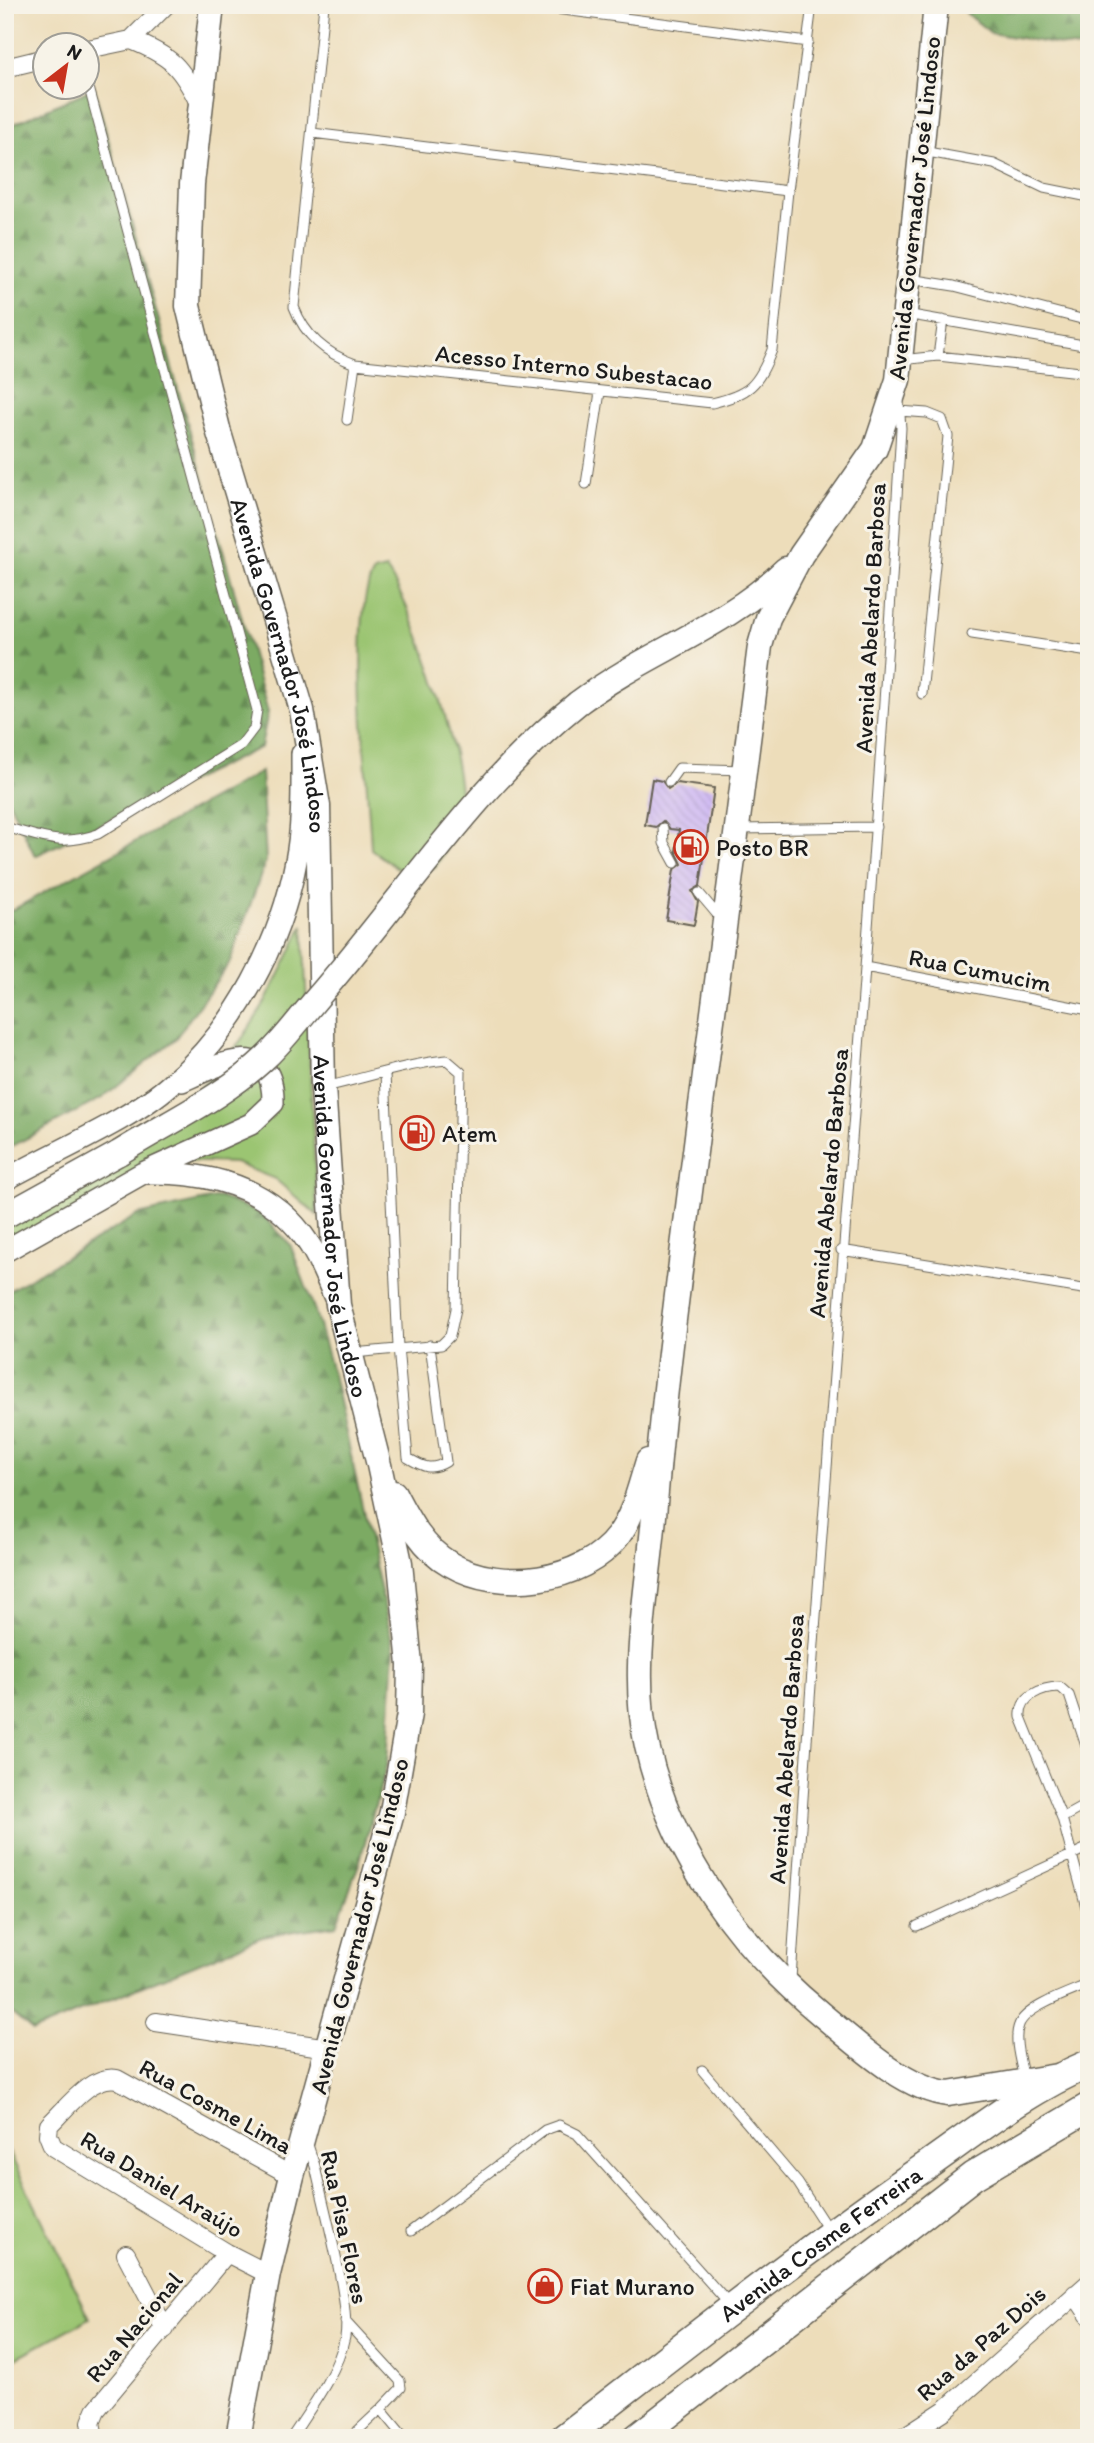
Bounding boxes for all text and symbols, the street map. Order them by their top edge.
north arrow [32,32,102,102]
street label: Avenida Governador José Lindoso [882,35,946,381]
text: N [63,39,86,65]
street label: Acesso Interno Subestacao [434,338,714,396]
street label: Avenida Abelardo Barbosa [848,482,892,754]
street label: Avenida Governador José Lindoso [225,494,333,834]
fuel station icon: Posto BR [672,828,710,866]
place label: Posto BR [716,833,808,862]
street label: Rua Cumucim [906,942,1054,998]
street label: Avenida Abelardo Barbosa [802,1046,854,1319]
street label: Avenida Governador José Lindoso [308,1054,376,1400]
fuel station icon: Atem [398,1114,436,1152]
place label: Atem [442,1119,497,1148]
street label: Avenida Abelardo Barbosa [762,1612,810,1885]
street label: Avenida Governador José Lindoso [303,1755,415,2097]
street label: Rua Cosme Lima [134,2052,298,2160]
street label: Rua Daniel Araújo [75,2124,249,2244]
street label: Rua Pisa Flores [315,2148,375,2306]
street label: Avenida Cosme Ferreira [713,2159,928,2327]
street label: Rua Nacional [79,2266,189,2388]
shop icon: Fiat Murano [526,2267,564,2305]
place label: Fiat Murano [570,2272,695,2301]
street label: Rua da Paz Dois [910,2279,1052,2407]

